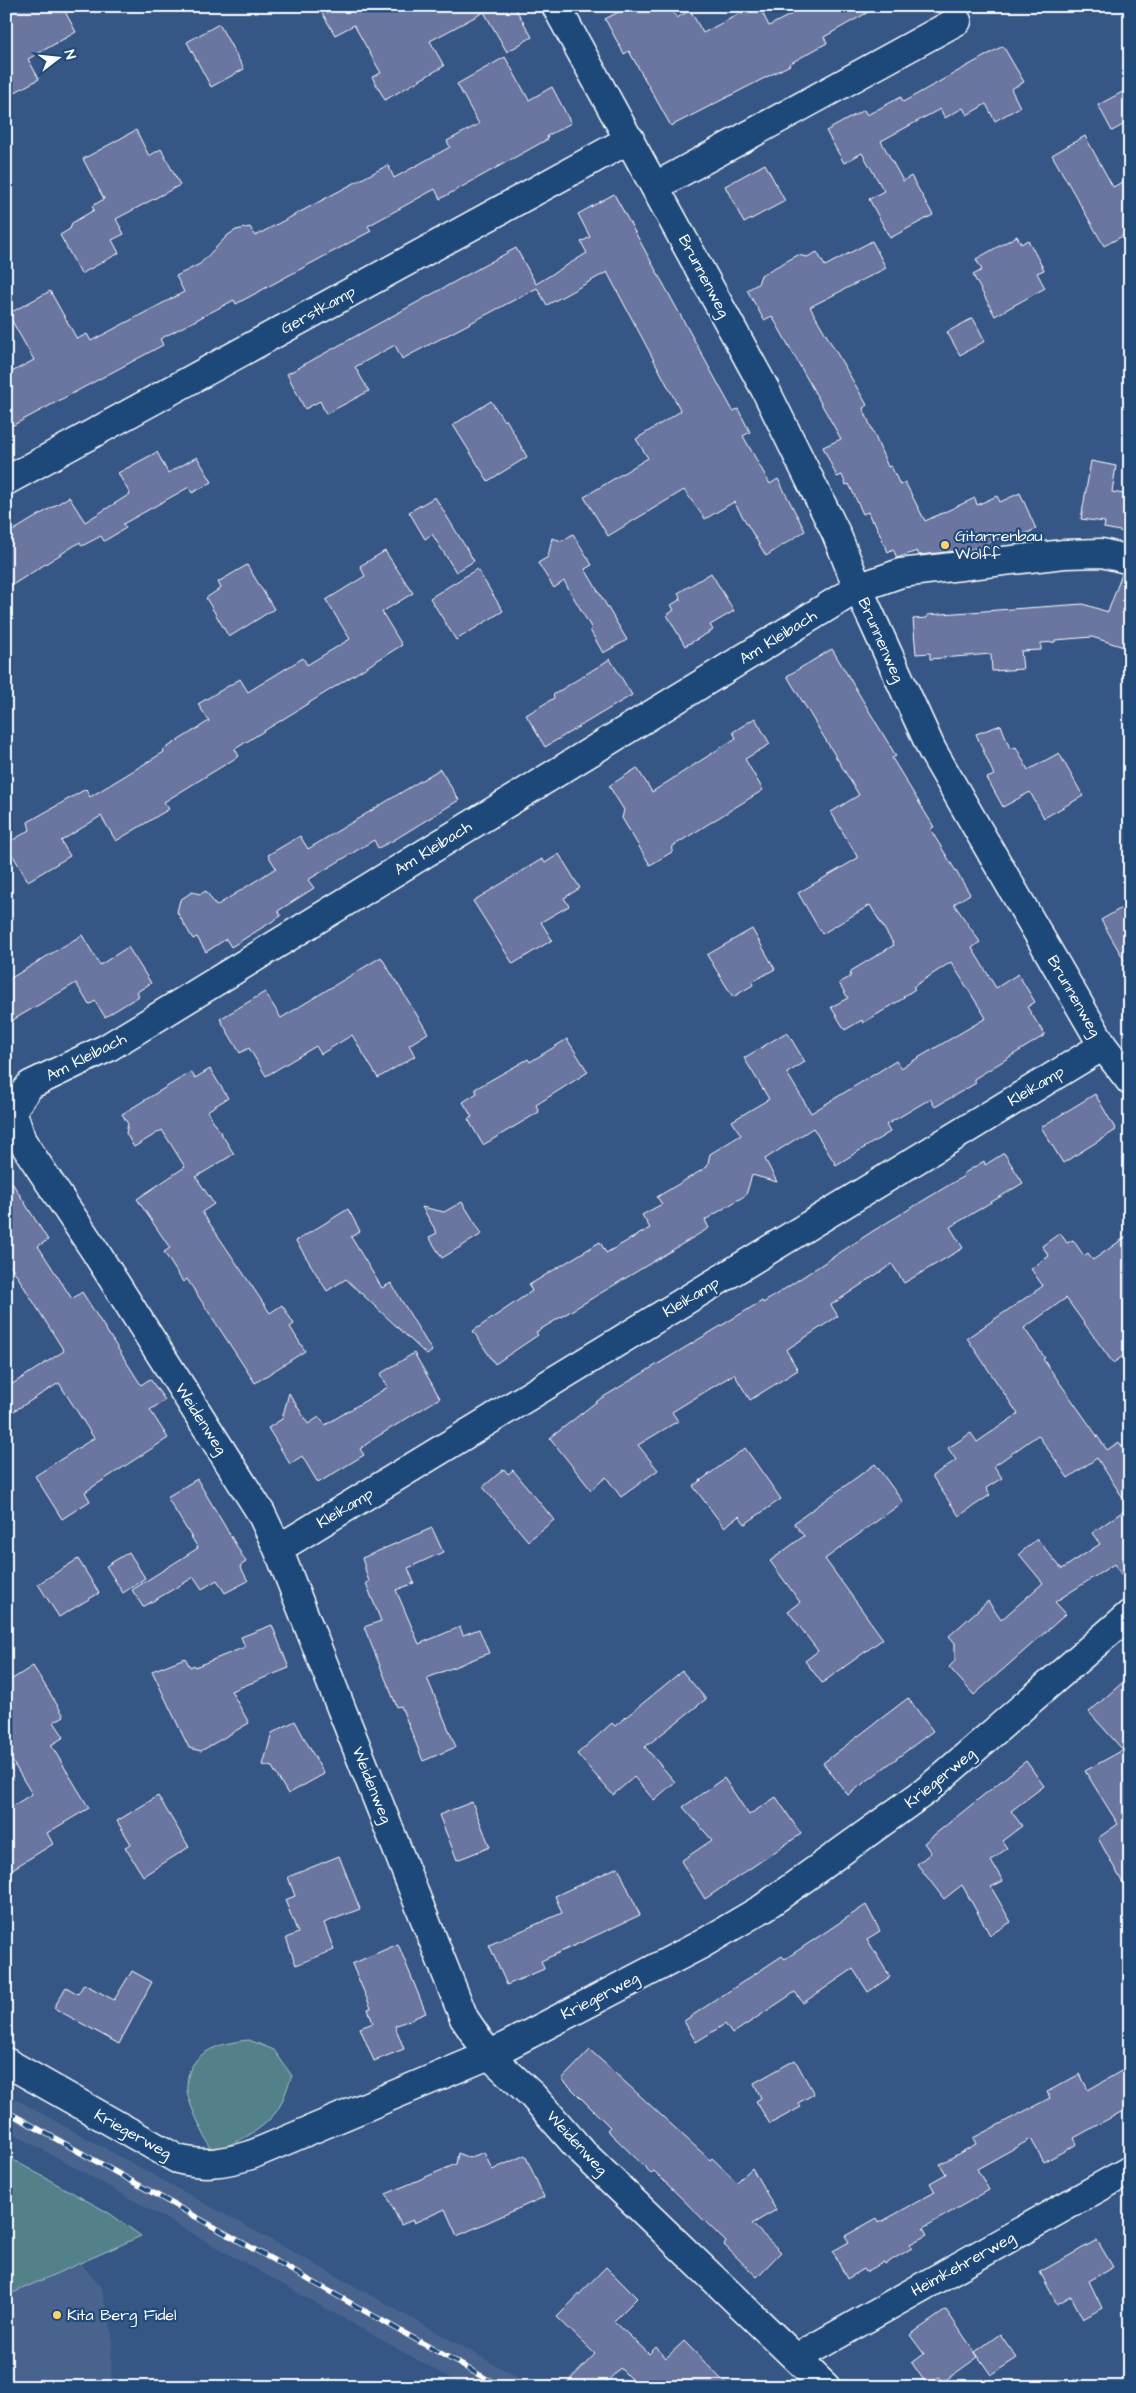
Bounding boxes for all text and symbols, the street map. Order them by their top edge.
north arrow [32,32,82,82]
text: N [59,48,80,62]
street label: Brunnenweg [672,231,735,322]
street label: Gerstkamp [277,280,359,340]
place label: Gitarrenbau Wolff [955,525,1043,565]
marker: Gitarrenbau Wolff [939,539,951,551]
street label: Brunnenweg [852,594,910,686]
street label: Am Kleibach [735,604,821,670]
street label: Am Kleibach [390,815,476,881]
street label: Brunnenweg [1041,951,1106,1041]
street label: Am Kleibach [42,1027,130,1087]
street label: Kleikamp [1004,1060,1069,1112]
street label: Kleikamp [659,1271,724,1323]
street label: Weidenweg [169,1379,232,1459]
street label: Kleikamp [313,1482,378,1534]
street label: Weidenweg [346,1743,397,1827]
street label: Kriegerweg [900,1743,981,1814]
street label: Kriegerweg [557,1967,643,2026]
street label: Kriegerweg [90,2104,176,2165]
street label: Weidenweg [541,2106,613,2181]
street label: Heimkehrerweg [907,2226,1019,2303]
place label: Kita Berg Fidel [67,2304,177,2327]
marker: Kita Berg Fidel [51,2309,63,2321]

